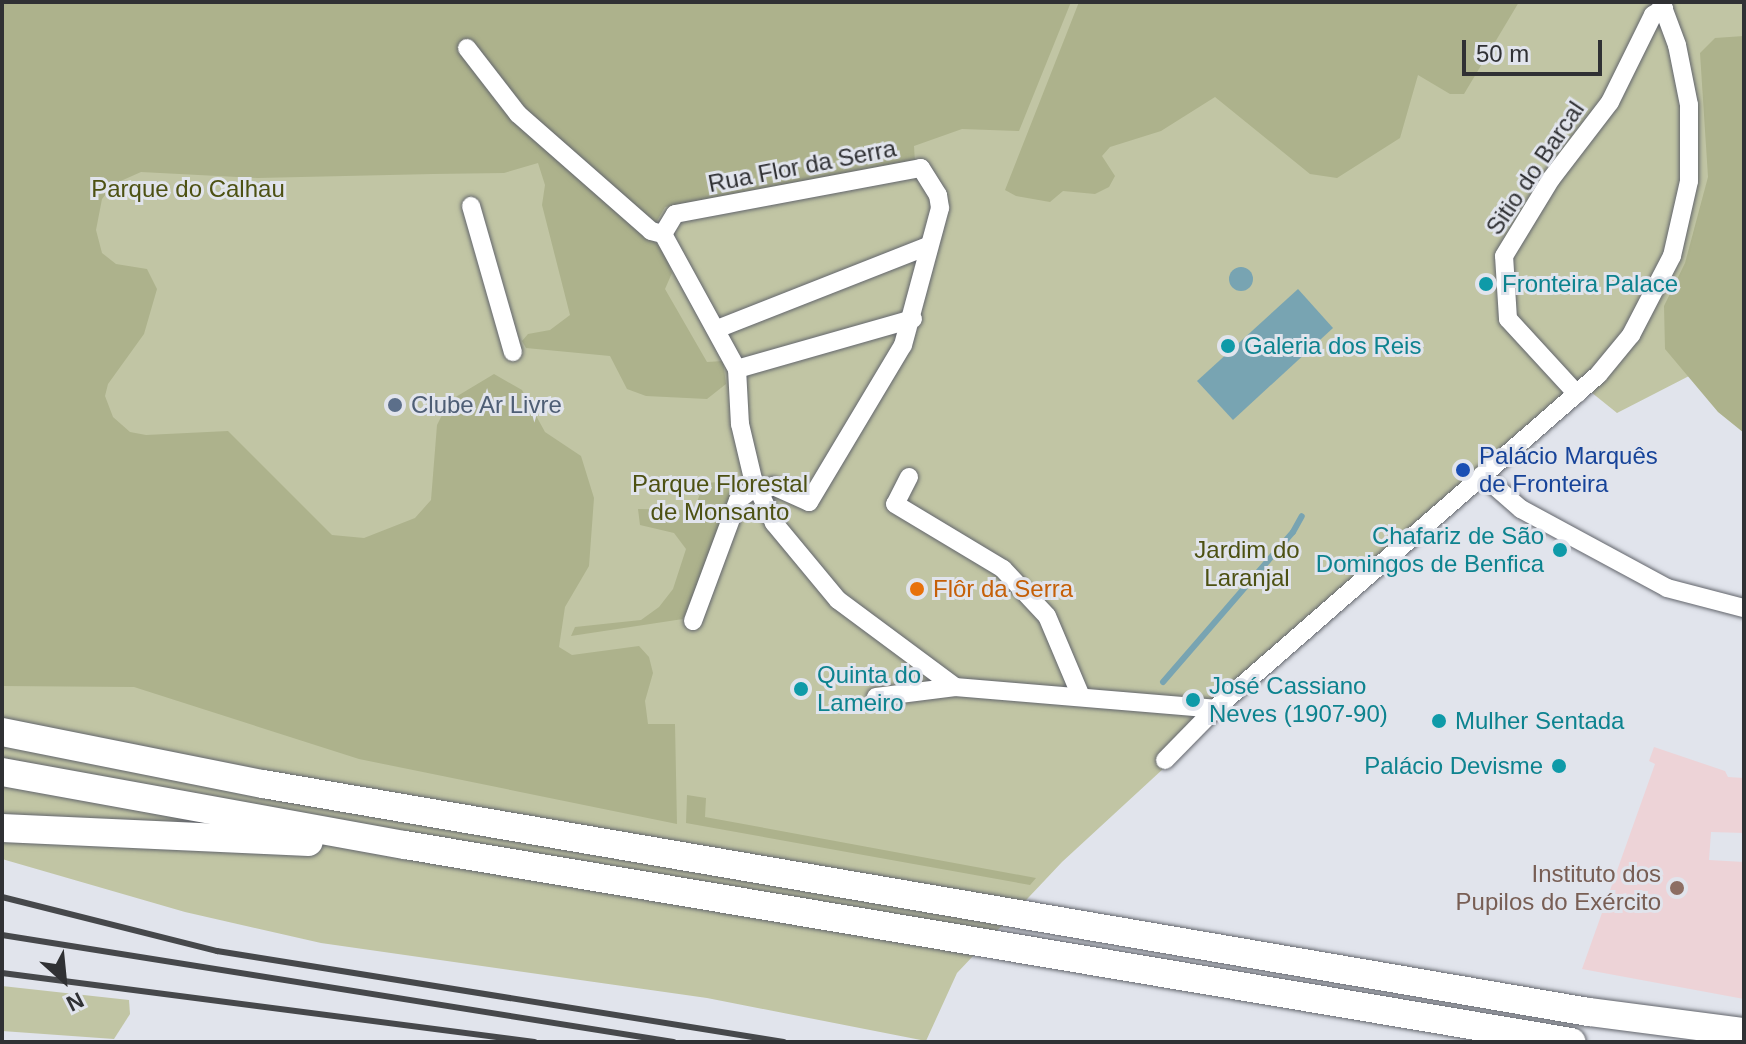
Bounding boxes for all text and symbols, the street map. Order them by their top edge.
scale bar [1466,24,1606,74]
text: 50 m [1476,40,1529,67]
street label: Sitio do Barcal [1480,96,1590,240]
street label: Rua Flor da Serra [706,134,898,198]
park label: Parque do Calhau [91,175,285,203]
place label: Fronteira Palace [1502,270,1678,298]
marker: Fronteira Palace [1477,275,1495,293]
place label: Galeria dos Reis [1244,332,1421,360]
marker: Galeria dos Reis [1219,337,1237,355]
place label: Clube Ar Livre [411,391,563,419]
marker: Clube Ar Livre [386,396,404,414]
place label: Palácio Marquês de Fronteira [1479,442,1658,498]
marker: Palácio Marquês de Fronteira [1454,461,1472,479]
park label: Parque Florestal de Monsanto [632,470,808,526]
place label: Chafariz de São Domingos de Benfica [1316,522,1544,578]
park label: Jardim do Laranjal [1194,536,1300,592]
marker: Chafariz de São Domingos de Benfica [1551,541,1569,559]
place label: Flôr da Serra [933,575,1073,603]
marker: Flôr da Serra [908,580,926,598]
place label: Quinta do Lameiro [817,661,921,717]
place label: José Cassiano Neves (1907-90) [1209,672,1388,728]
marker: Quinta do Lameiro [792,680,810,698]
marker: José Cassiano Neves (1907-90) [1184,691,1202,709]
place label: Mulher Sentada [1455,707,1624,735]
marker: Mulher Sentada [1430,712,1448,730]
place label: Palácio Devisme [1364,752,1543,780]
marker: Palácio Devisme [1550,757,1568,775]
place label: Instituto dos Pupilos do Exército [1456,860,1661,916]
marker: Instituto dos Pupilos do Exército [1668,879,1686,897]
north arrow [24,940,104,1020]
text: N [62,987,88,1017]

